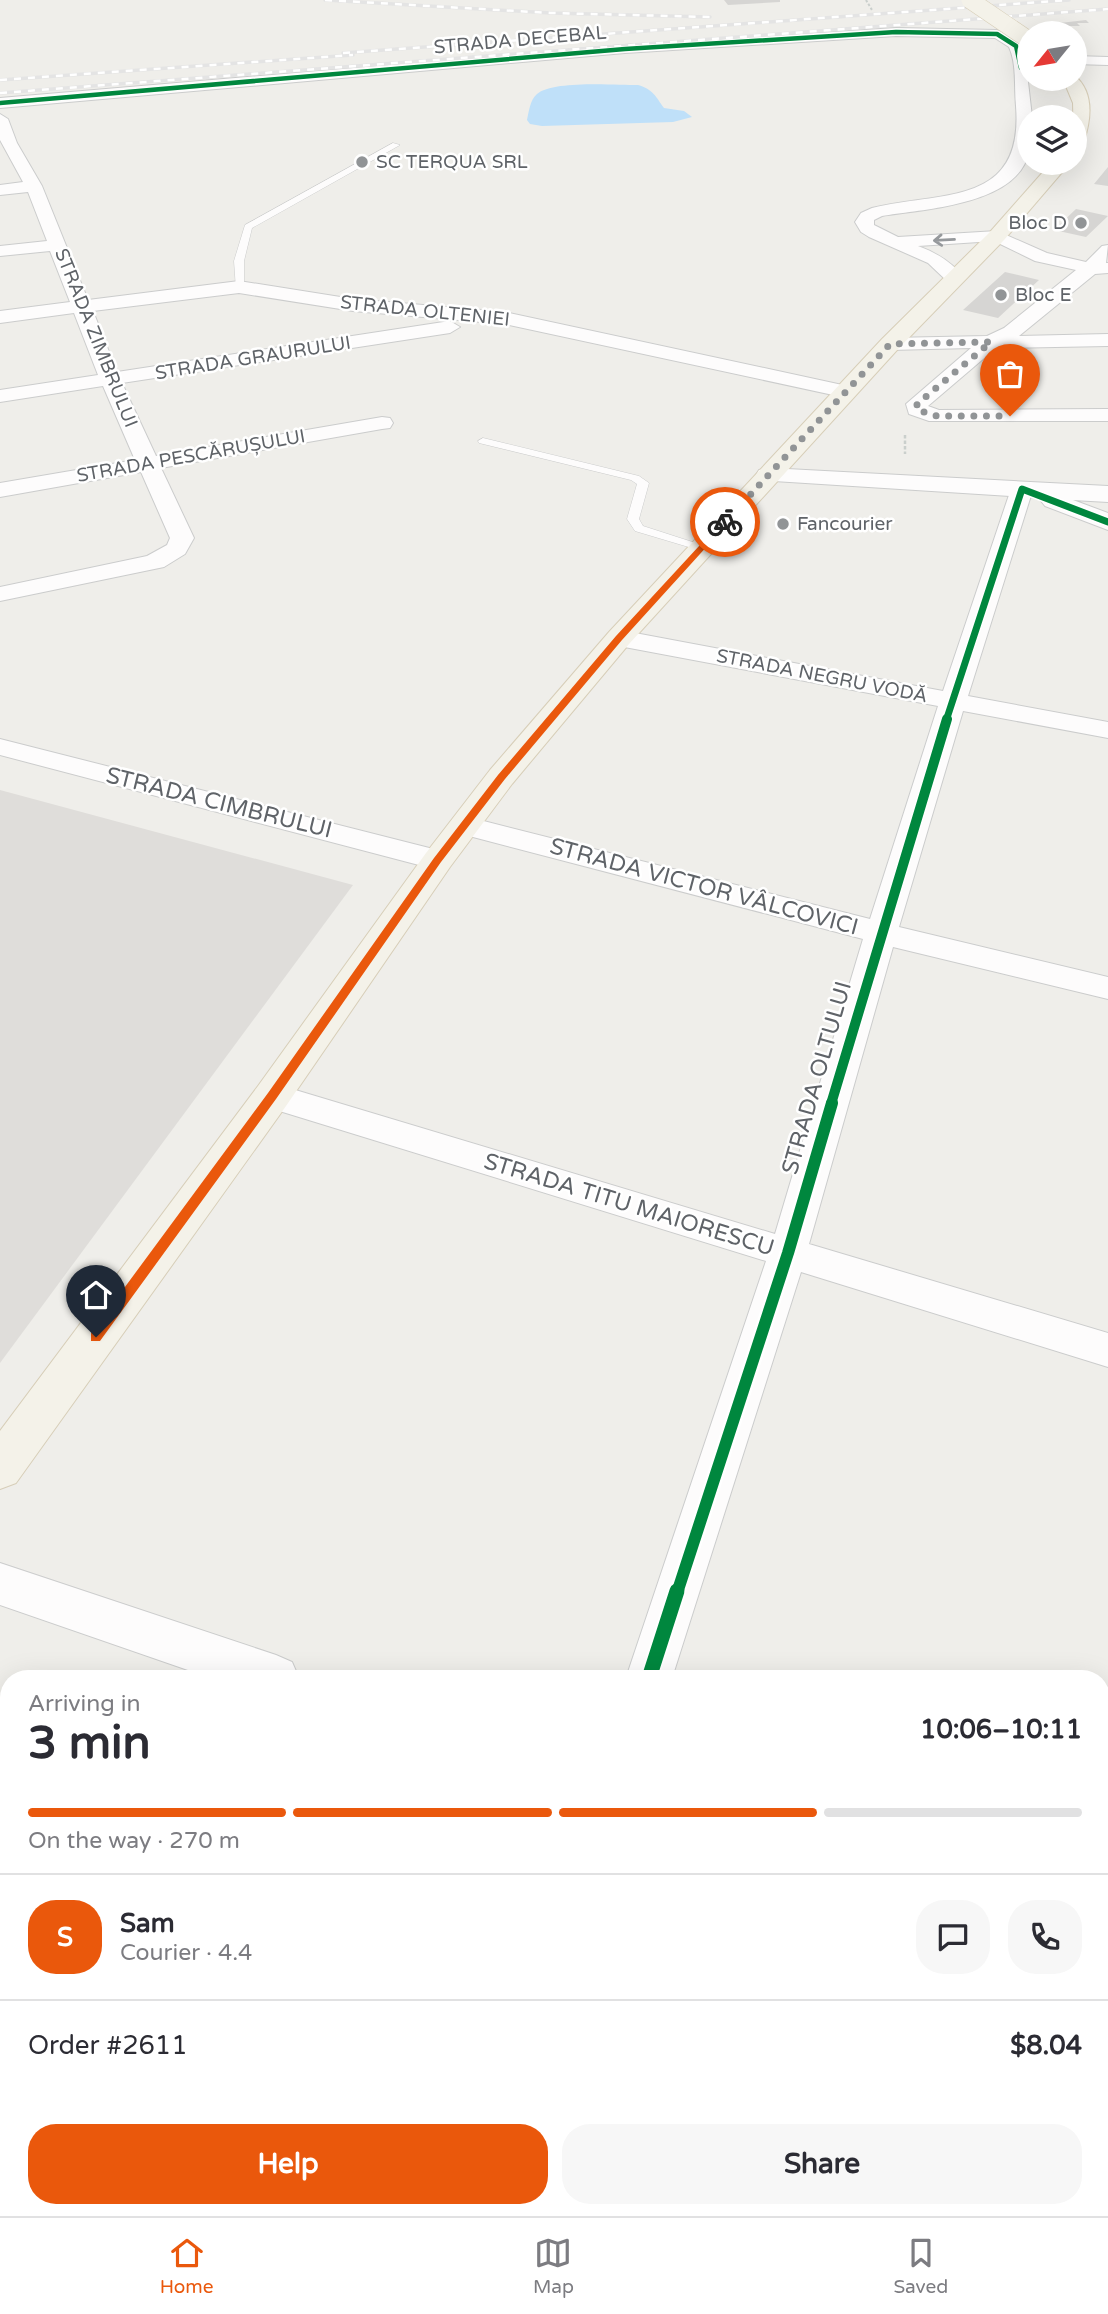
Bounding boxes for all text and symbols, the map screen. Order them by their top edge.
street label: STRADA DECEBAL [433,21,607,59]
north arrow [1017,21,1087,91]
map controls [1017,21,1087,175]
button: layers [1017,105,1087,175]
place label: SC TERQUA SRL [376,151,528,173]
marker: SC TERQUA SRL [354,154,370,170]
place label: Bloc D [1008,212,1067,234]
marker: Bloc D [1073,215,1089,231]
one-way arrow [933,233,956,246]
street label: STRADA ZIMBRULUI [50,245,142,431]
place label: Bloc E [1015,284,1072,306]
marker: Bloc E [993,287,1009,303]
street label: STRADA OLTENIEI [339,291,511,331]
street label: STRADA GRAURULUI [154,332,352,384]
pin [980,344,1040,416]
icon: bag [991,355,1029,393]
street label: STRADA PESCĂRUȘULUI [75,425,307,487]
courier [690,487,760,557]
icon: bike [706,503,744,541]
place label: Fancourier [797,513,893,535]
marker: Fancourier [775,516,791,532]
street label: STRADA NEGRU VODĂ [715,645,929,707]
street label: STRADA CIMBRULUI [103,761,335,845]
street label: STRADA VICTOR VÂLCOVICI [547,832,861,942]
street label: STRADA OLTULUI [776,978,858,1178]
street label: STRADA TITU MAIORESCU [480,1147,778,1263]
pin [66,1265,126,1337]
icon: home [77,1276,115,1314]
text: Arriving in [28,1690,141,1718]
text: 10:06–10:11 [920,1714,1082,1745]
text: 3 min [28,1716,151,1771]
text: On the way · 270 m [28,1827,240,1855]
button: chat [916,1900,990,1974]
button: phone [1008,1900,1082,1974]
text: Sam [120,1908,175,1939]
text: S [57,1922,73,1953]
text: Courier · 4.4 [120,1939,252,1967]
text: Order #2611 [28,2030,188,2061]
text: $8.04 [1010,2030,1082,2061]
button: Help [28,2124,548,2204]
button: Share [562,2124,1082,2204]
tab: Home [160,2234,214,2298]
tab: Map [533,2234,574,2298]
tab: Saved [893,2234,948,2298]

